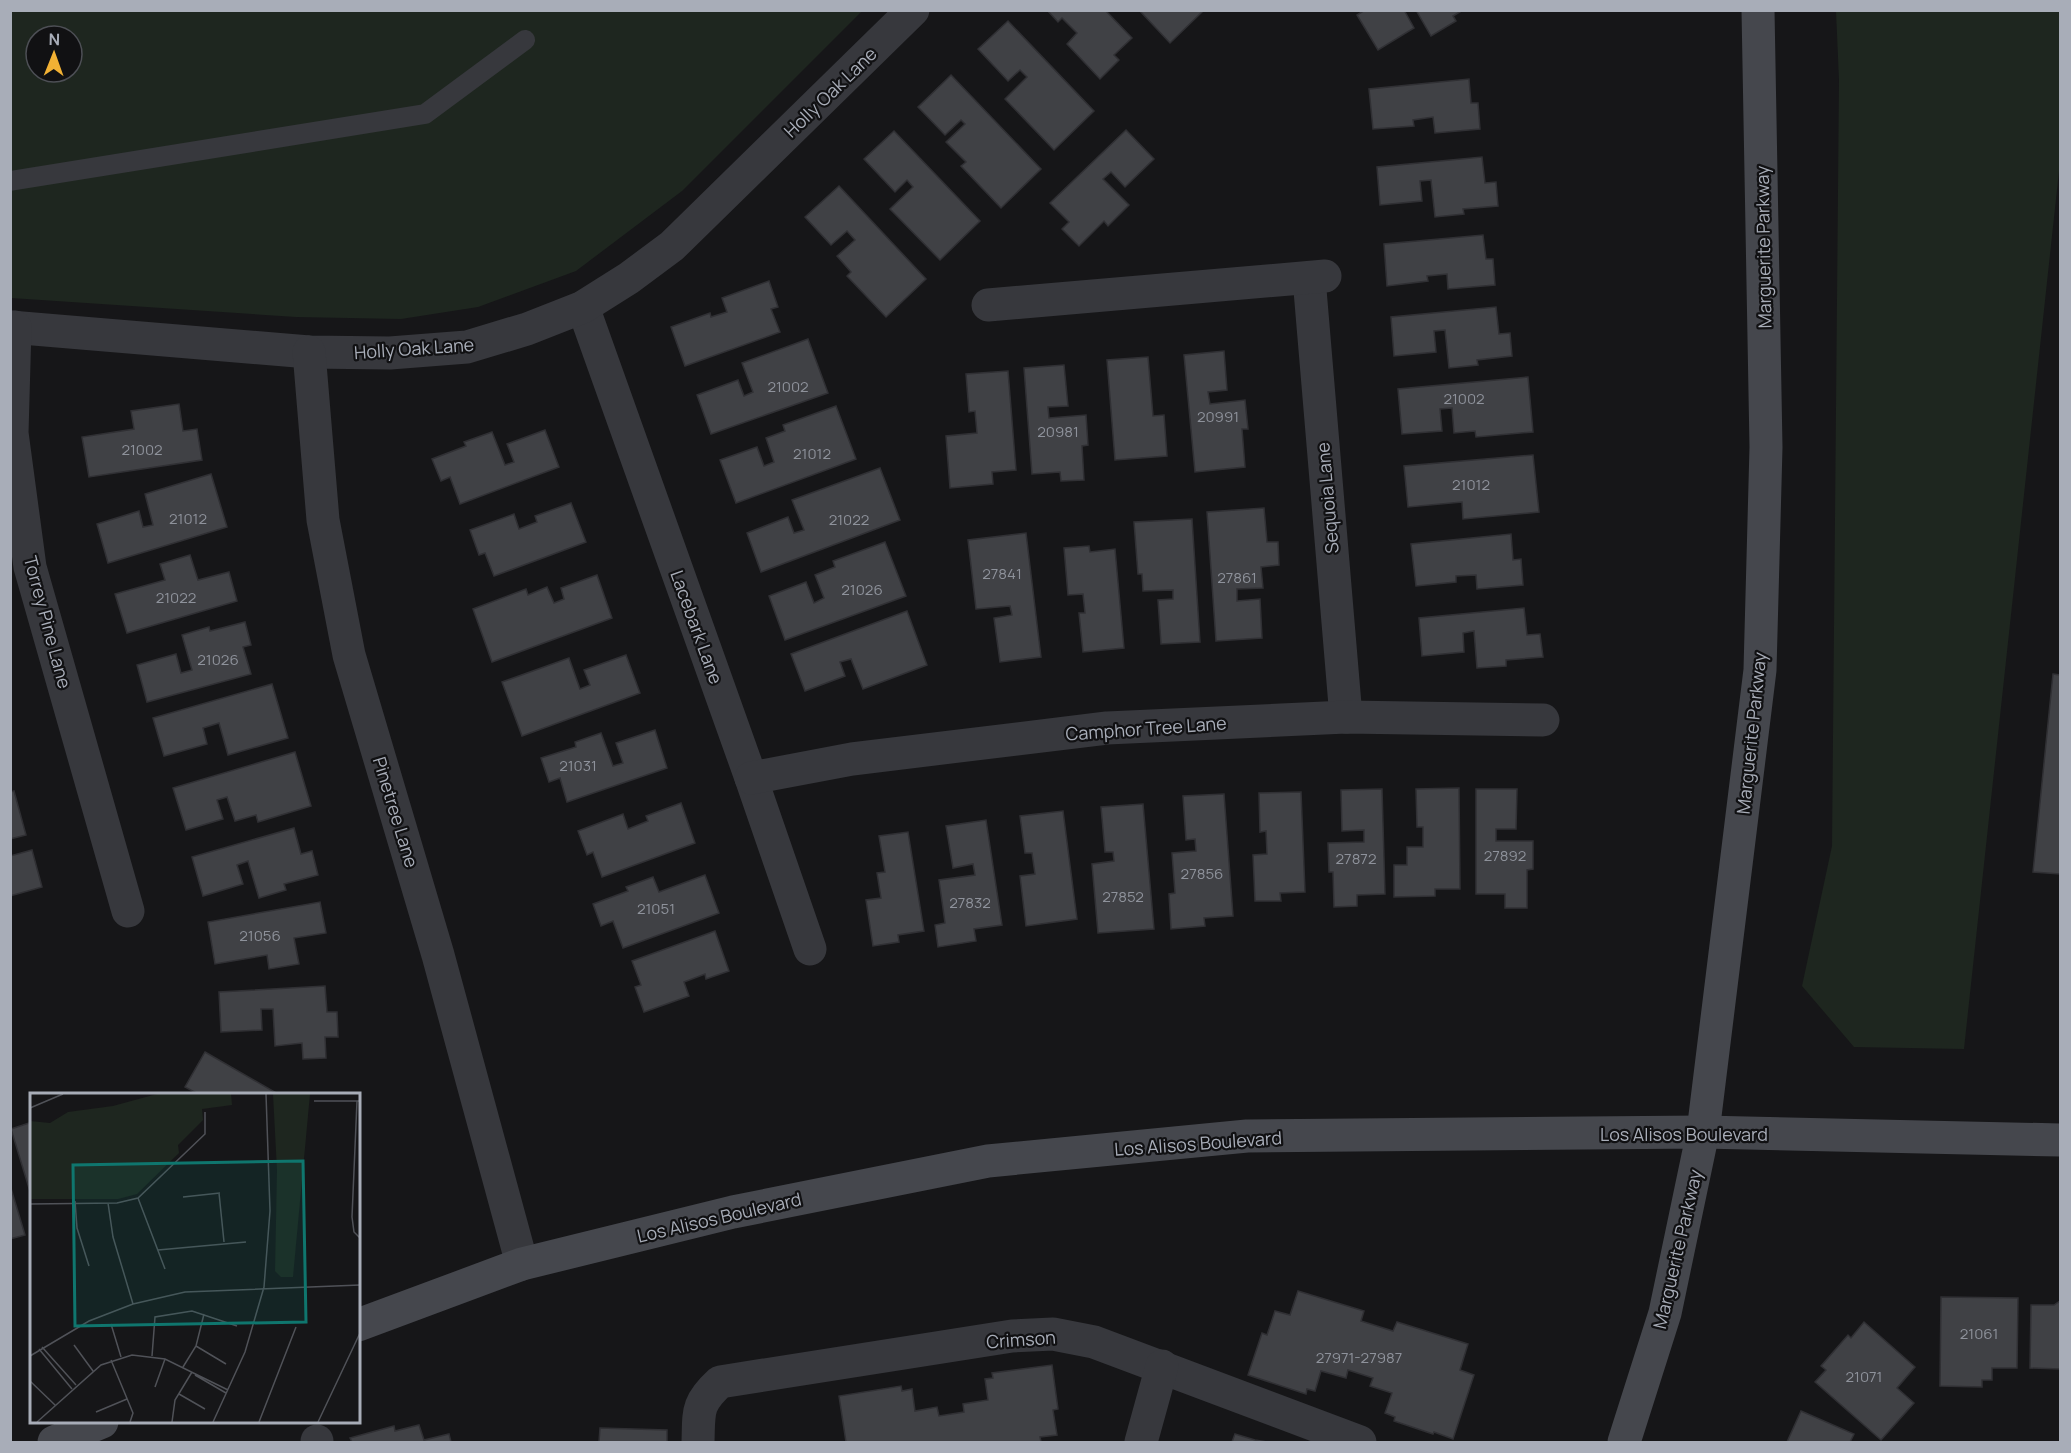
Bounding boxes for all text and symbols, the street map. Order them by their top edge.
north arrow [24,24,84,84]
text: N [48,28,60,50]
street label: Holly Oak Lane [778,42,882,142]
street label: Marguerite Parkway [1750,165,1776,329]
street label: Holly Oak Lane [353,332,475,364]
house number: 21002 [767,376,809,397]
house number: 21002 [1443,388,1485,409]
house number: 20991 [1197,406,1239,427]
house number: 20981 [1037,421,1079,442]
house number: 21002 [121,439,163,460]
street label: Sequoia Lane [1310,441,1344,555]
house number: 21012 [793,443,831,464]
house number: 21012 [1452,474,1490,495]
house number: 21012 [169,508,207,529]
house number: 21022 [829,509,869,530]
street label: Torrey Pine Lane [19,553,77,691]
house number: 27841 [982,563,1022,584]
street label: Lacebark Lane [665,567,729,687]
house number: 27861 [1217,567,1257,588]
house number: 21026 [841,579,883,600]
house number: 21022 [156,587,196,608]
house number: 21026 [197,649,239,670]
street label: Marguerite Parkway [1731,650,1771,815]
street label: Camphor Tree Lane [1065,710,1227,746]
street label: Pinetree Lane [368,754,424,870]
house number: 21031 [559,755,597,776]
house number: 27892 [1484,845,1526,866]
house number: 27872 [1336,848,1376,869]
house number: 27856 [1181,863,1223,884]
house number: 27852 [1102,886,1144,907]
house number: 27832 [949,892,991,913]
house number: 21051 [637,898,675,919]
house number: 21056 [239,925,281,946]
inset map [30,1093,360,1423]
street label: Los Alisos Boulevard [1600,1122,1768,1146]
street label: Los Alisos Boulevard [1113,1125,1283,1161]
street label: Marguerite Parkway [1647,1166,1707,1331]
street label: Los Alisos Boulevard [634,1186,804,1248]
house number: 21061 [1960,1323,1998,1344]
street label: Crimson [985,1325,1057,1353]
house number: 27971-27987 [1316,1347,1402,1368]
house number: 21071 [1846,1366,1882,1387]

